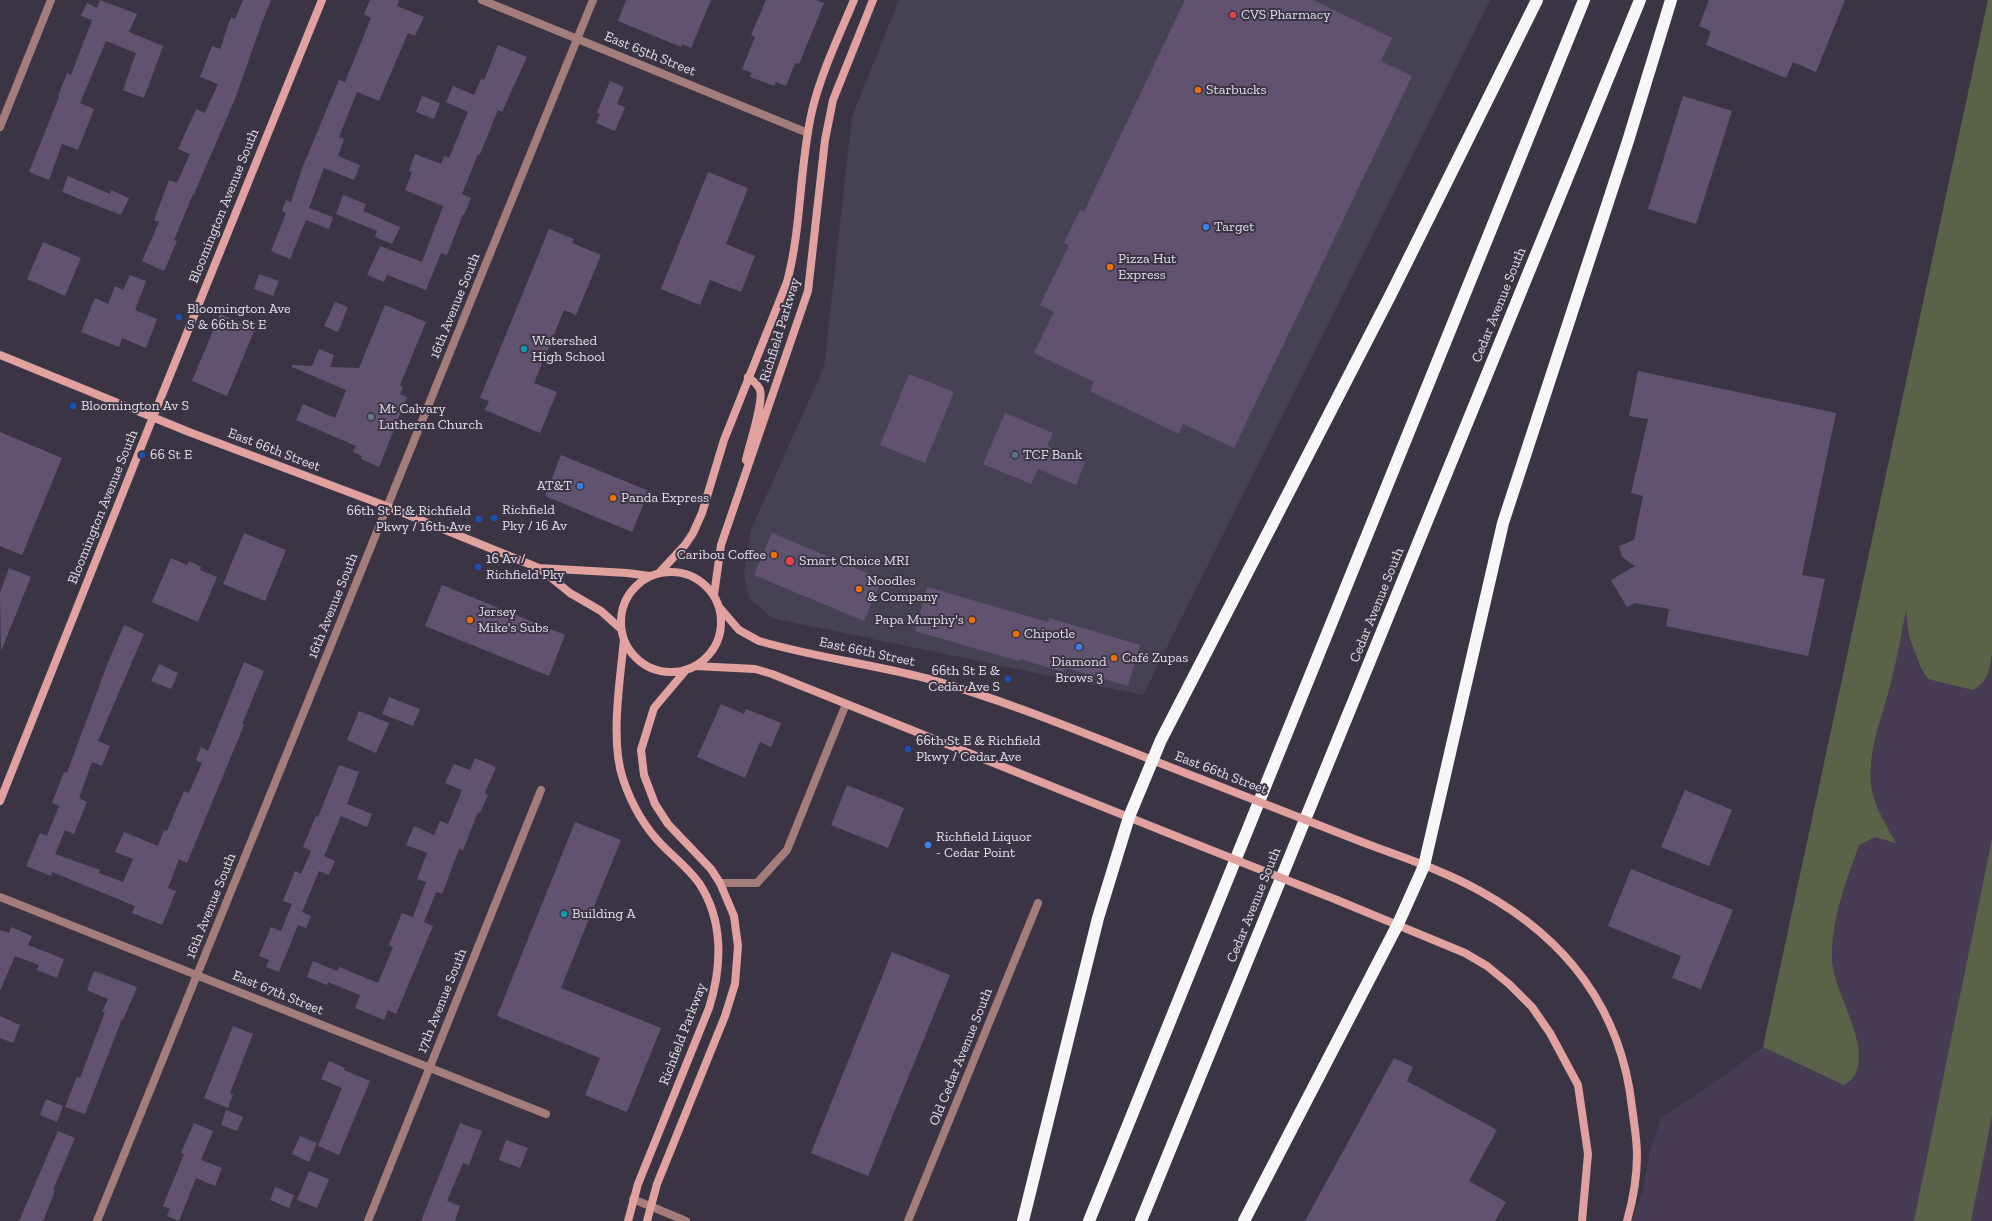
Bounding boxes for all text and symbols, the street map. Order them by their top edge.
place label: CVS Pharmacy [1241,7,1330,23]
marker: CVS Pharmacy [1228,10,1238,20]
street label: East 65th Street [602,28,698,80]
place label: Starbucks [1206,82,1267,98]
marker: Starbucks [1193,85,1203,95]
street label: Bloomington Avenue South [185,126,263,286]
place label: Target [1214,219,1254,235]
marker: Target [1201,222,1211,232]
street label: Cedar Avenue South [1468,245,1530,365]
street label: 16th Avenue South [426,251,484,361]
place label: Pizza Hut Express [1118,251,1176,284]
marker: Pizza Hut Express [1105,262,1115,272]
street label: Richfield Parkway [756,276,804,384]
place label: Bloomington Ave S & 66th St E [187,301,291,334]
marker: Bloomington Ave S & 66th St E [174,312,184,322]
place label: Watershed High School [532,333,605,366]
marker: Watershed High School [519,344,529,354]
place label: Bloomington Av S [81,398,189,414]
marker: Bloomington Av S [68,401,78,411]
place label: Mt Calvary Lutheran Church [379,401,483,434]
marker: Mt Calvary Lutheran Church [366,412,376,422]
street label: East 66th Street [225,425,323,475]
street label: Bloomington Avenue South [64,427,142,587]
place label: 66 St E [150,447,192,463]
place label: TCF Bank [1023,447,1082,463]
marker: 66 St E [137,450,147,460]
marker: TCF Bank [1010,450,1020,460]
place label: AT&T [537,478,572,494]
marker: AT&T [575,481,585,491]
place label: Panda Express [621,490,709,506]
marker: Panda Express [608,493,618,503]
place label: Richfield Pky / 16 Av [502,502,567,534]
place label: 66th St E & Richfield Pkwy / 16th Ave [346,503,471,536]
marker: Richfield Pky / 16 Av [489,513,499,523]
marker: 66th St E & Richfield Pkwy / 16th Ave [474,514,484,524]
street label: Cedar Avenue South [1346,545,1408,665]
place label: Caribou Coffee [677,547,766,563]
marker: Caribou Coffee [769,550,779,560]
street label: 16th Avenue South [304,551,362,661]
place label: 16 Av / Richfield Pky [486,551,564,584]
place label: Smart Choice MRI [799,553,909,569]
marker: Smart Choice MRI [784,555,796,567]
marker: 16 Av / Richfield Pky [473,562,483,572]
place label: Noodles & Company [867,573,938,606]
marker: Noodles & Company [854,584,864,594]
place label: Jersey Mike's Subs [478,604,549,636]
place label: Papa Murphy's [875,612,964,628]
marker: Jersey Mike's Subs [465,615,475,625]
marker: Papa Murphy's [967,615,977,625]
place label: Chipotle [1024,626,1075,642]
marker: Chipotle [1011,629,1021,639]
street label: East 66th Street [818,634,916,670]
marker: Diamond Brows 3 [1074,642,1084,652]
place label: Café Zupas [1122,650,1188,666]
marker: Café Zupas [1109,653,1119,663]
place label: Diamond Brows 3 [1051,654,1107,686]
place label: 66th St E & Cedar Ave S [928,663,1000,696]
marker: 66th St E & Cedar Ave S [1003,674,1013,684]
place label: 66th St E & Richfield Pkwy / Cedar Ave [916,733,1041,766]
marker: 66th St E & Richfield Pkwy / Cedar Ave [903,744,913,754]
street label: East 66th Street [1172,748,1270,798]
place label: Richfield Liquor - Cedar Point [936,829,1032,862]
marker: Richfield Liquor - Cedar Point [923,840,933,850]
street label: Cedar Avenue South [1223,845,1285,965]
street label: 16th Avenue South [182,851,240,961]
place label: Building A [572,906,636,922]
marker: Building A [559,909,569,919]
street label: 17th Avenue South [413,946,471,1056]
street label: East 67th Street [230,967,326,1019]
street label: Richfield Parkway [656,981,710,1087]
street label: Old Cedar Avenue South [926,986,996,1128]

